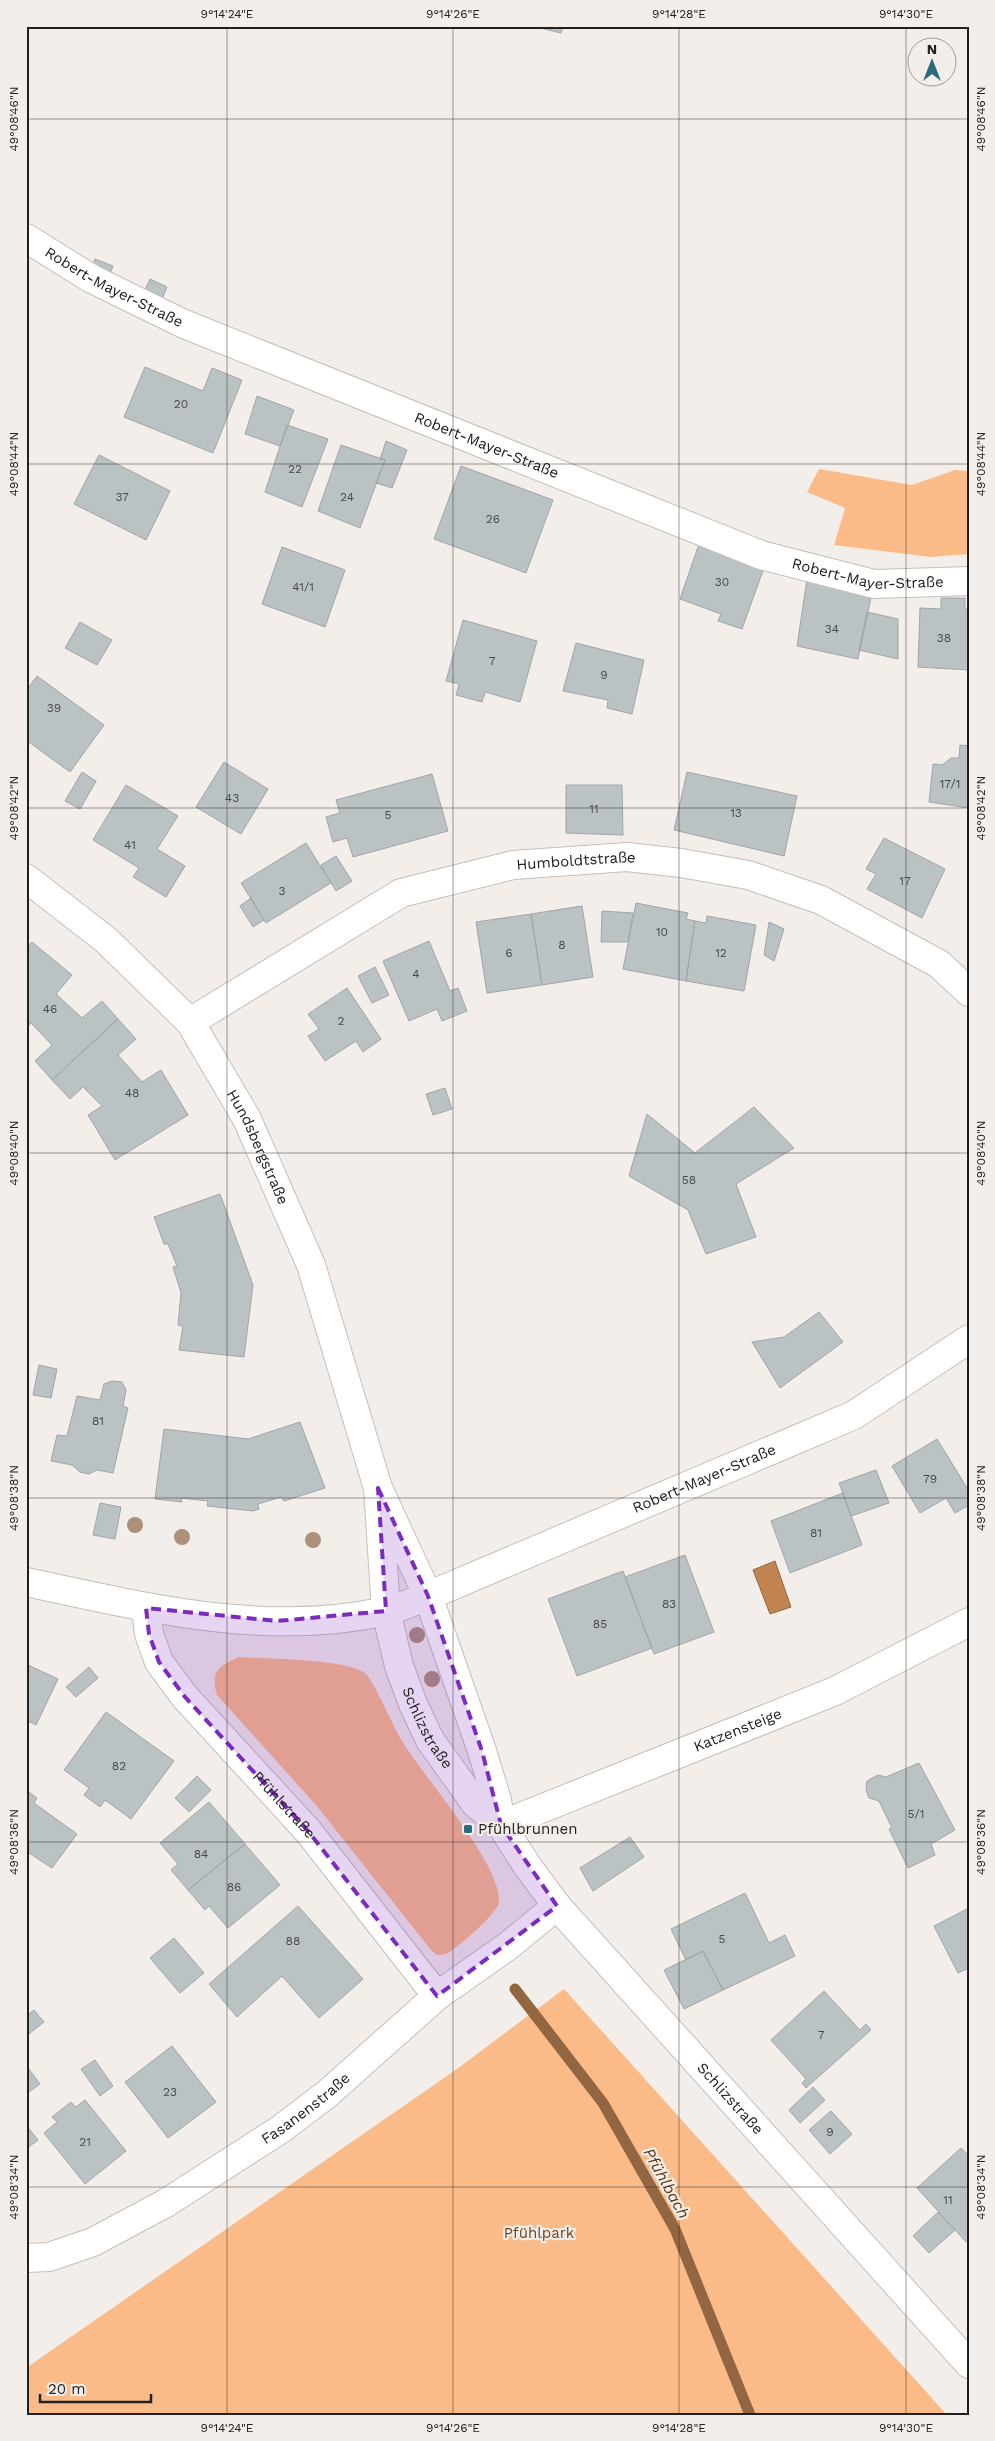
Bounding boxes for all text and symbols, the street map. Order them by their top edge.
text: 9°14'24"E [200,7,254,21]
text: 9°14'26"E [426,7,480,21]
text: 9°14'28"E [652,7,706,21]
text: 9°14'30"E [879,7,933,21]
north arrow [908,38,958,88]
text: N [927,41,937,57]
text: 49°08'46"N [7,86,21,152]
text: 49°08'46"N [974,86,988,152]
street label: Robert-Mayer-Straße [42,243,186,331]
house number: 20 [174,397,188,411]
street label: Robert-Mayer-Straße [412,408,561,482]
text: 49°08'44"N [7,432,21,496]
text: 49°08'44"N [974,432,988,496]
house number: 22 [288,462,302,476]
house number: 37 [115,490,129,504]
house number: 24 [340,490,354,504]
house number: 26 [486,512,500,526]
street label: Robert-Mayer-Straße [790,554,944,593]
house number: 30 [715,575,729,589]
house number: 41/1 [292,580,314,594]
house number: 34 [825,622,839,636]
house number: 38 [937,631,951,645]
house number: 7 [489,654,496,668]
house number: 9 [600,668,608,682]
house number: 39 [47,701,61,715]
text: 49°08'42"N [7,776,21,840]
text: 49°08'42"N [974,776,988,840]
house number: 17/1 [940,777,960,791]
house number: 43 [225,791,239,805]
house number: 11 [589,802,599,816]
house number: 13 [730,806,742,820]
house number: 5 [385,808,392,822]
house number: 41 [124,838,136,852]
street label: Humboldtstraße [516,848,637,874]
house number: 17 [899,874,911,888]
house number: 3 [279,884,286,898]
house number: 10 [656,925,668,939]
house number: 8 [558,938,566,952]
house number: 6 [505,946,513,960]
house number: 12 [715,946,727,960]
house number: 4 [412,967,420,981]
house number: 46 [43,1002,57,1016]
house number: 2 [338,1014,345,1028]
house number: 48 [125,1086,139,1100]
street label: Hundsbergstraße [223,1086,292,1207]
text: 49°08'40"N [7,1120,21,1186]
text: 49°08'40"N [974,1120,988,1186]
house number: 58 [682,1173,696,1187]
house number: 81 [92,1414,104,1428]
street label: Robert-Mayer-Straße [630,1440,779,1517]
text: 49°08'38"N [7,1465,21,1531]
text: 49°08'38"N [974,1465,988,1531]
house number: 79 [923,1472,937,1486]
house number: 81 [810,1526,822,1540]
house number: 83 [662,1597,676,1611]
house number: 85 [593,1617,607,1631]
street label: Schlizstraße [399,1684,457,1772]
street label: Katzensteige [691,1704,784,1756]
house number: 82 [112,1759,126,1773]
street label: Pfühlstraße [249,1768,319,1842]
house number: 5/1 [908,1807,924,1821]
text: 49°08'36"N [7,1809,21,1875]
text: 49°08'36"N [974,1809,988,1875]
place label: Pfühlbrunnen [478,1820,577,1838]
marker: Pfühlbrunnen [462,1823,474,1835]
house number: 84 [194,1847,208,1861]
house number: 86 [227,1880,241,1894]
house number: 5 [719,1932,726,1946]
house number: 88 [286,1934,300,1948]
house number: 7 [818,2028,825,2042]
street label: Schlizstraße [693,2059,767,2138]
street label: Fasanenstraße [258,2069,354,2148]
house number: 23 [163,2085,177,2099]
house number: 9 [826,2125,834,2139]
house number: 21 [79,2135,91,2149]
water label: Pfühlbach [639,2145,694,2222]
text: 49°08'34"N [7,2154,21,2220]
text: 49°08'34"N [974,2154,988,2220]
house number: 11 [943,2193,953,2207]
park label: Pfühlpark [504,2224,575,2242]
scale bar [40,2371,151,2403]
text: 20 m [48,2380,86,2398]
text: 9°14'24"E [200,2421,254,2435]
text: 9°14'26"E [426,2421,480,2435]
text: 9°14'28"E [652,2421,706,2435]
text: 9°14'30"E [879,2421,933,2435]

